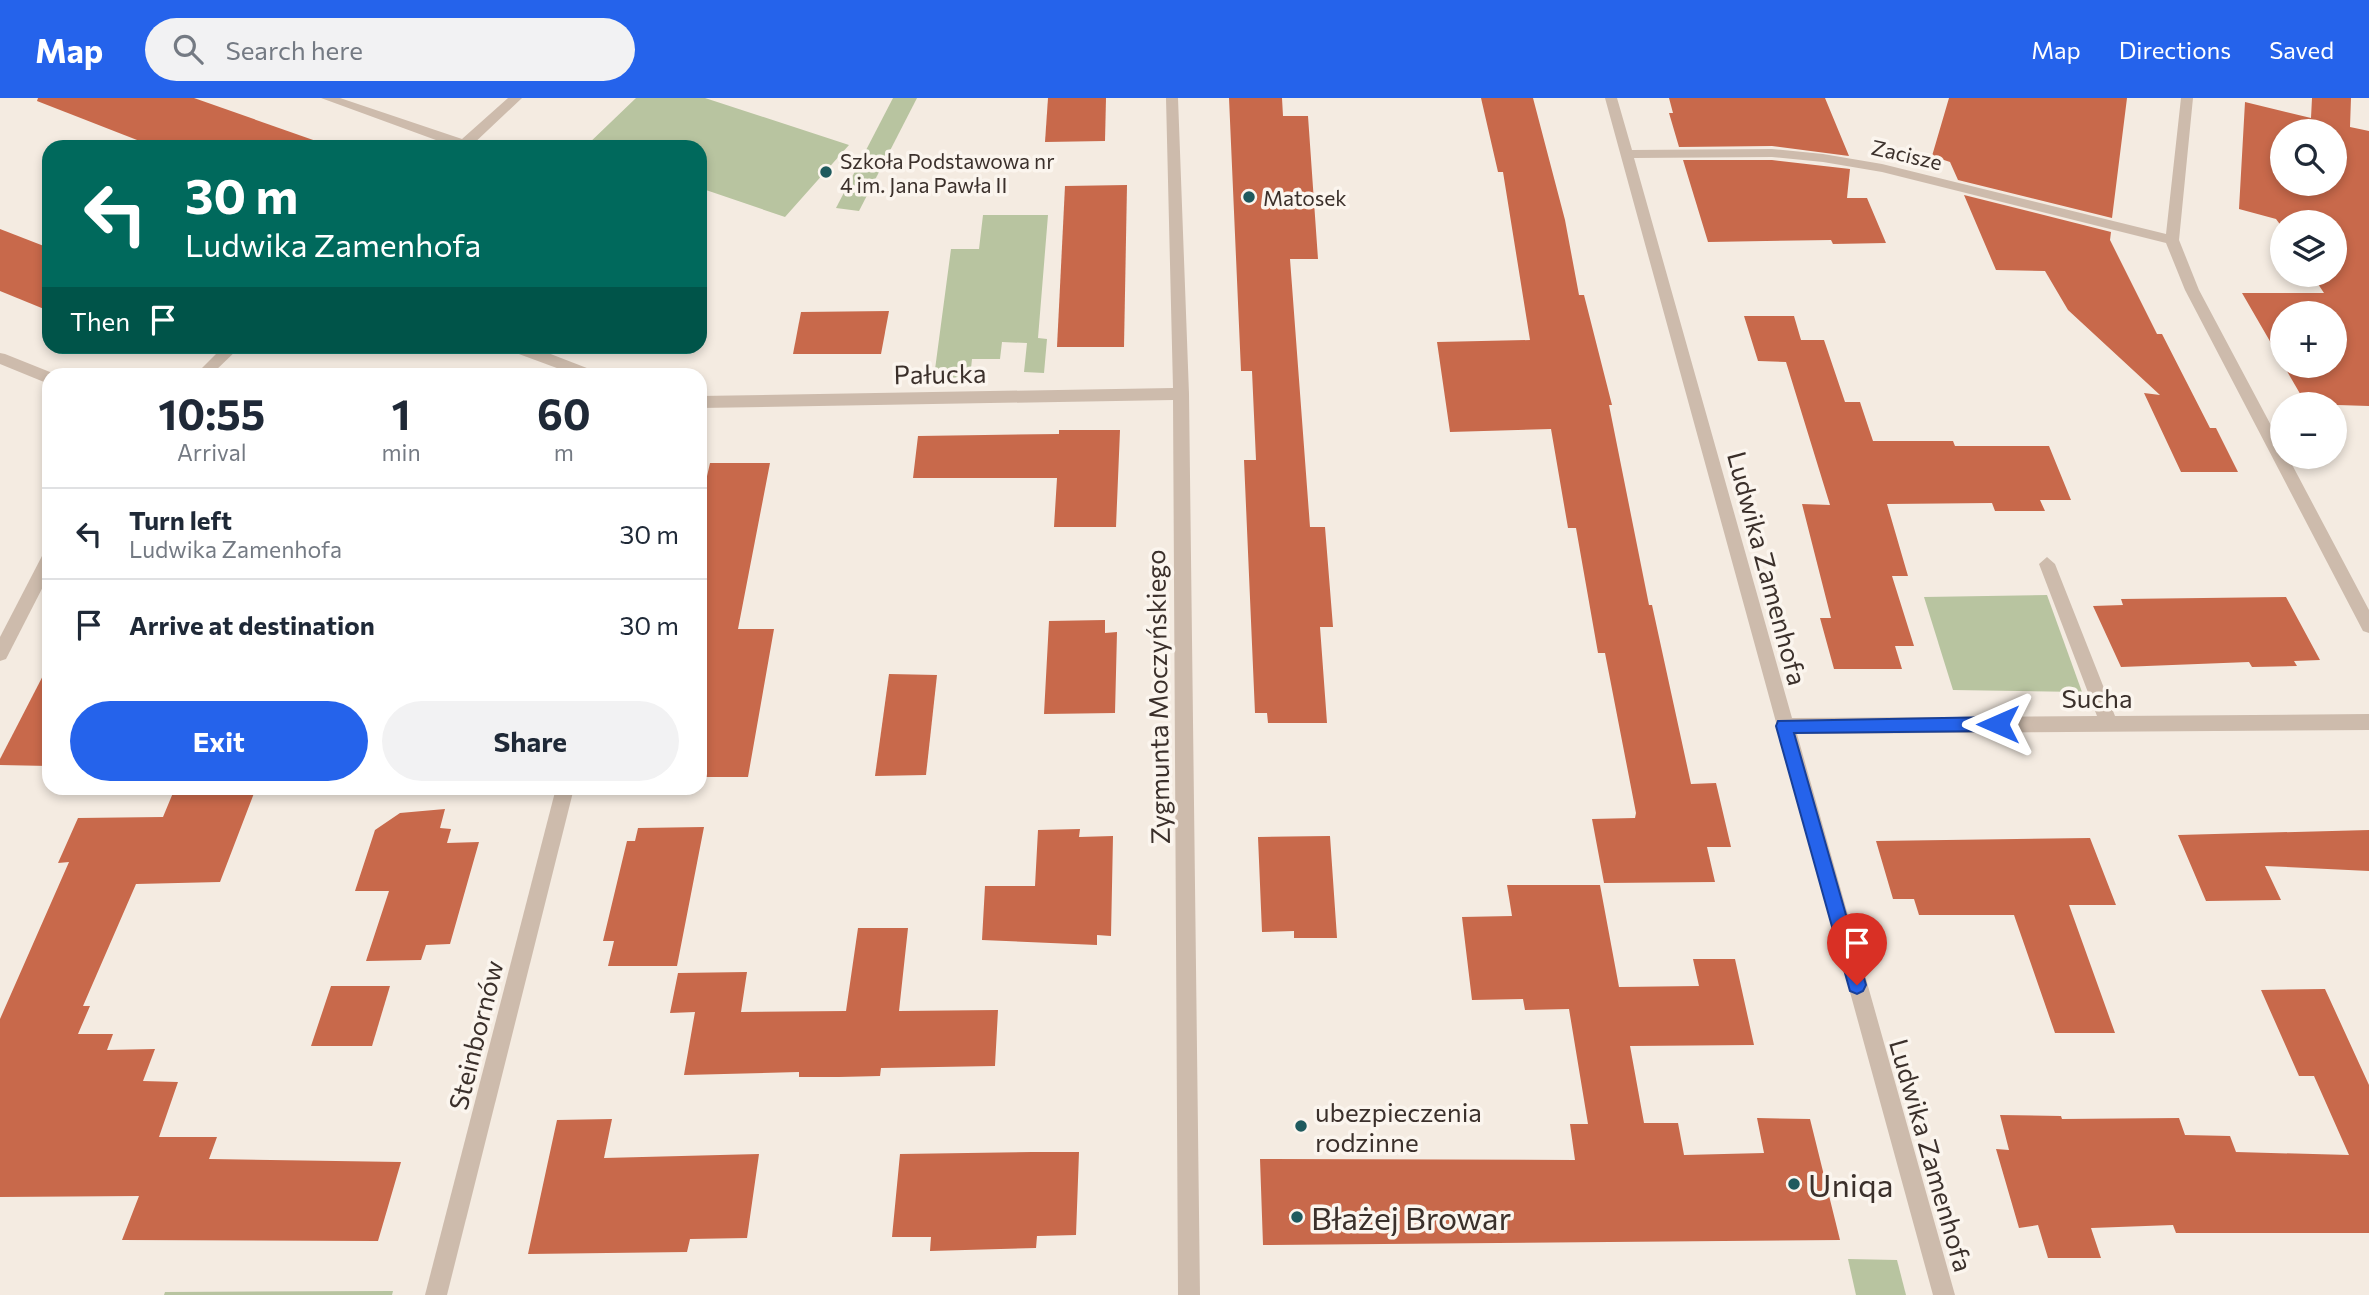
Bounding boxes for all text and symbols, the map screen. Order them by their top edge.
search box [145,18,635,81]
text: Map [35,29,103,70]
icon: search [169,30,207,68]
text: Search here [225,34,363,65]
text: Map [2031,35,2081,64]
text: Directions [2119,35,2231,64]
text: Saved [2269,35,2334,64]
map controls [2270,119,2347,469]
button: search [2270,119,2347,196]
street label: Zacisze [1869,134,1945,174]
place label: Szkoła Podstawowa nr 4 im. Jana Pawła II [840,148,1055,197]
text: 30 m [185,164,298,224]
marker: Szkoła Podstawowa nr 4 im. Jana Pawła II [818,164,834,180]
icon: left [70,168,161,259]
place label: Matosek [1263,185,1347,210]
marker: Matosek [1241,189,1257,205]
button: layers [2270,210,2347,287]
text: Ludwika Zamenhofa [185,224,481,264]
icon: arrive [144,301,182,339]
button: + [2270,301,2347,378]
text: Then [70,305,130,336]
street label: Pałucka [893,357,987,389]
text: 10:55 [158,387,265,439]
text: 1 [392,387,411,439]
text: 60 [537,387,591,439]
button: − [2270,392,2347,469]
text: Arrival [177,438,247,466]
text: min [382,438,421,466]
text: m [554,438,574,466]
street label: Ludwika Zamenhofa [1722,448,1814,688]
text: Turn left [129,504,232,535]
icon: left [70,515,108,553]
text: 30 m [620,518,679,549]
text: Ludwika Zamenhofa [129,535,342,563]
street label: Zygmunta Moczyńskiego [1139,549,1175,845]
icon: arrive [70,606,108,644]
text: Arrive at destination [129,609,375,640]
text: 30 m [620,609,679,640]
street label: Sucha [2061,682,2133,713]
position arrow [1961,687,2035,761]
button: Exit [70,701,368,781]
button: Share [382,701,679,781]
pin [1827,913,1887,985]
icon: arrive [1838,924,1876,962]
street label: Steinbornów [441,957,509,1113]
street label: Ludwika Zamenhofa [1884,1035,1980,1275]
place label: ubezpieczenia rodzinne [1315,1096,1482,1157]
marker: ubezpieczenia rodzinne [1293,1118,1309,1134]
place label: Uniqa [1808,1164,1893,1204]
marker: Uniqa [1786,1176,1802,1192]
place label: Błażej Browar [1311,1197,1512,1237]
marker: Błażej Browar [1289,1209,1305,1225]

